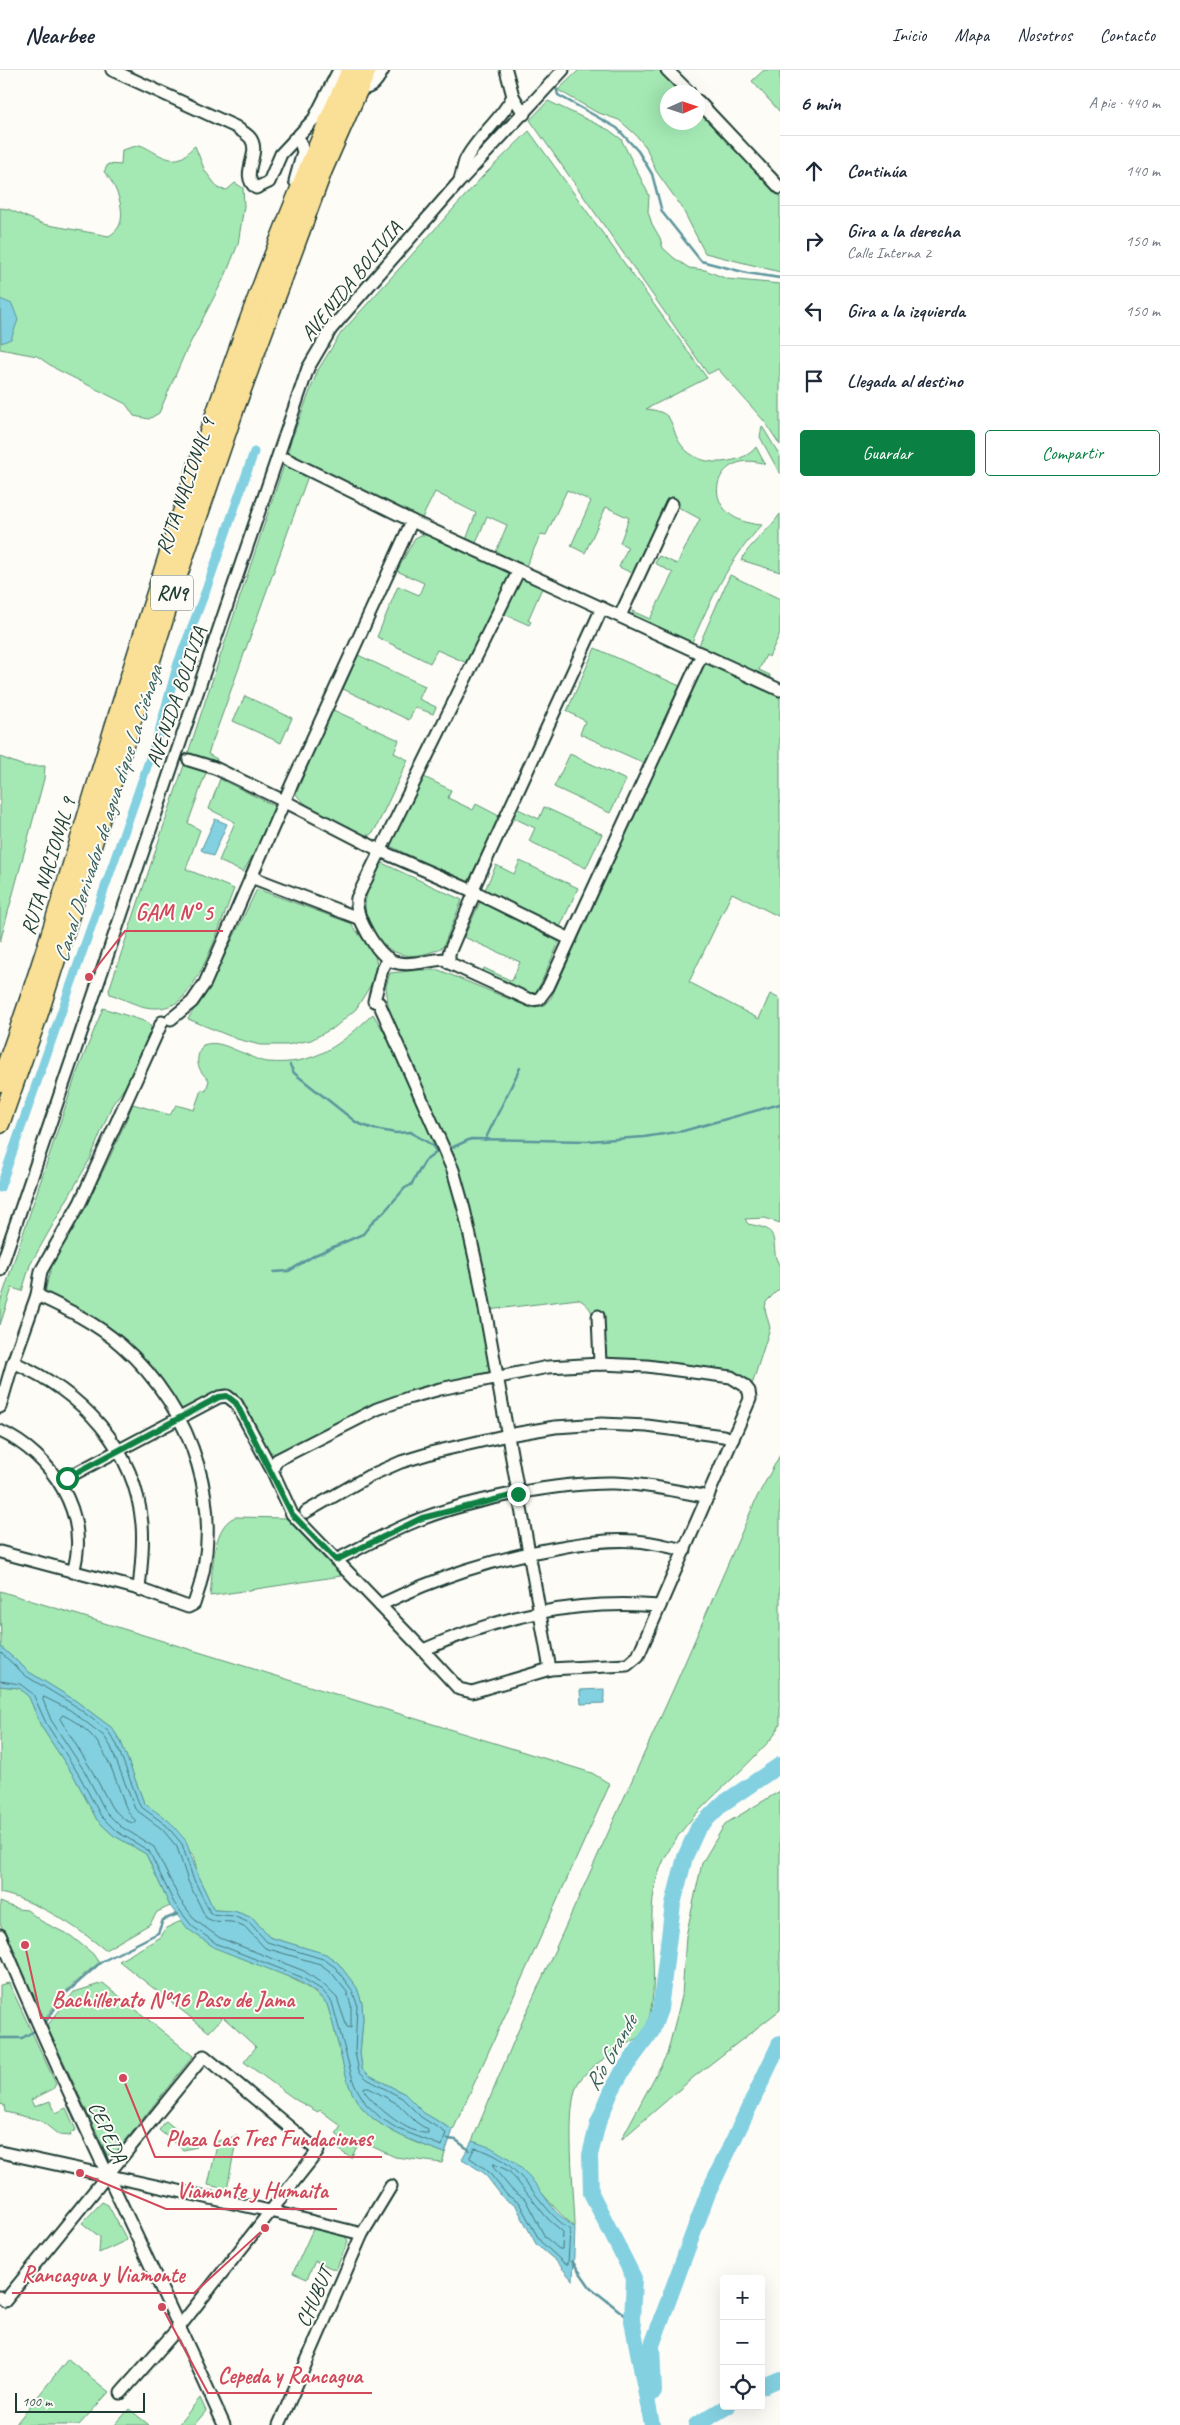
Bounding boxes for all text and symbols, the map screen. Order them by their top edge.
text: Nearbee [25,20,93,50]
text: Inicio [892,24,926,46]
text: Mapa [954,24,989,46]
text: Nosotros [1017,24,1072,46]
text: Contacto [1100,24,1155,46]
north arrow [660,85,705,130]
text: 6 min [800,90,841,116]
text: A pie · 440 m [1089,93,1160,113]
icon: ahead [800,157,828,185]
text: Continúa [847,159,906,183]
text: 140 m [1126,161,1160,181]
street label: AVENIDA BOLIVIA [295,216,407,346]
text: Gira a la derecha [847,219,960,243]
icon: right [800,227,828,255]
text: 150 m [1126,231,1160,251]
text: Calle Interna 2 [847,243,931,263]
icon: left [800,297,828,325]
text: Gira a la izquierda [847,299,965,323]
text: 150 m [1126,301,1160,321]
icon: arrive [800,367,828,395]
text: Llegada al destino [847,369,963,393]
street label: RUTA NACIONAL 9 [150,413,221,557]
button: Guardar [800,430,975,476]
button: Compartir [985,430,1160,476]
road number: RN9 [151,576,193,610]
street label: AVENIDA BOLIVIA [140,623,212,770]
water label: Canal Derivador de agua dique La Ciénaga [47,660,170,966]
street label: RUTA NACIONAL 9 [15,793,82,938]
callout: GAM N° 5 [125,894,223,931]
text: GAM N° 5 [135,899,215,927]
route start [56,1467,79,1490]
route end [507,1483,530,1506]
callout: Bachillerato Nº16 Paso de Jama [41,1981,304,2018]
text: Bachillerato Nº16 Paso de Jama [52,1986,296,2014]
water label: Río Grande [578,2008,645,2096]
street label: CEPEDA [83,2097,134,2167]
callout: Plaza Las Tres Fundaciones [155,2120,382,2157]
text: Plaza Las Tres Fundaciones [166,2125,374,2153]
callout: Viamonte y Humaita [166,2172,337,2209]
text: Viamonte y Humaita [176,2177,330,2205]
callout: Rancagua y Viamonte [12,2256,194,2293]
street label: CHUBUT [289,2259,340,2331]
text: Rancagua y Viamonte [21,2261,186,2289]
map controls [720,2275,765,2410]
button: + [720,2275,765,2320]
button: − [720,2320,765,2365]
callout: Cepeda y Rancagua [208,2356,372,2393]
text: Cepeda y Rancagua [218,2362,364,2390]
button: locate [720,2365,765,2410]
scale bar [15,2390,145,2413]
text: 100 m [22,2393,52,2410]

